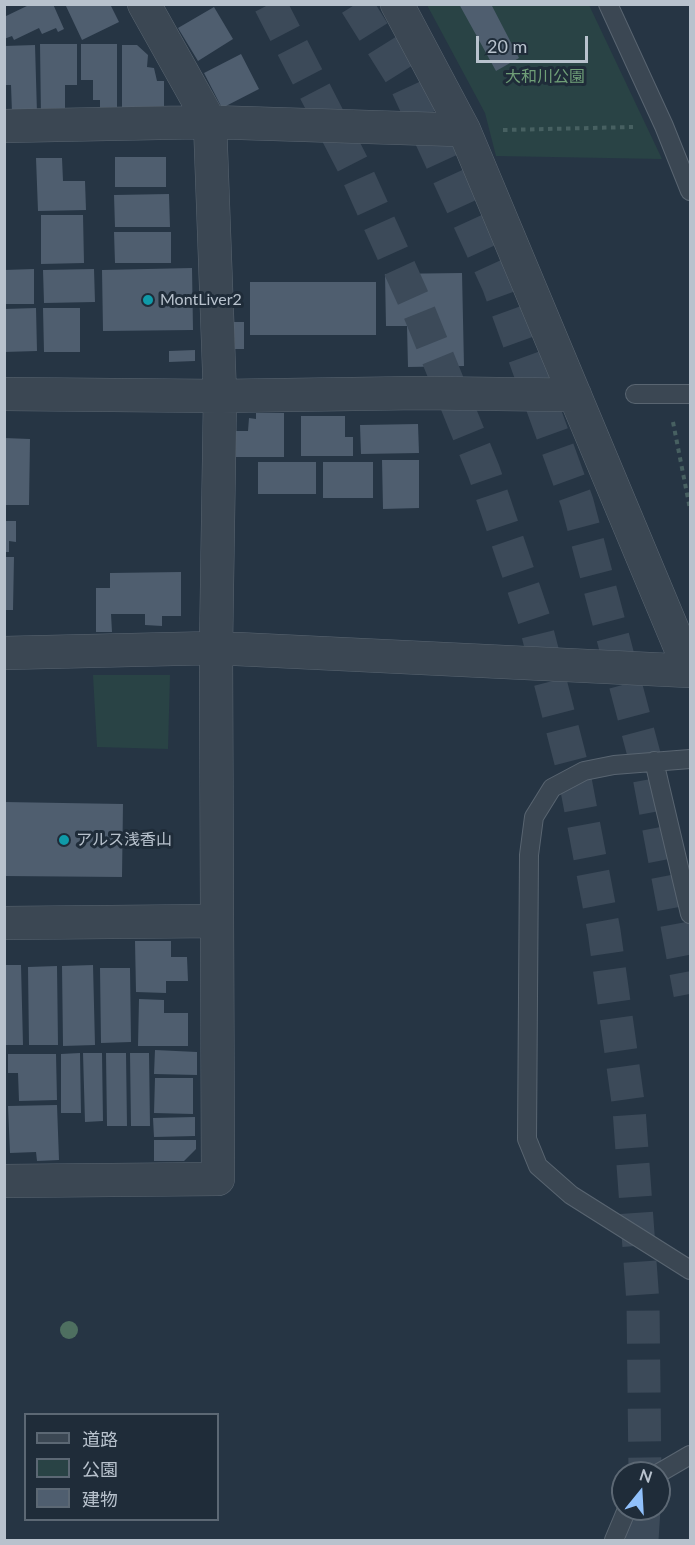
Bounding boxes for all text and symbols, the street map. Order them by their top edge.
scale bar [479,24,592,62]
text: 20 m [487,35,527,57]
park label: 大和川公園 [505,67,585,87]
place label: MontLiver2 [160,290,242,310]
marker: MontLiver2 [141,293,155,307]
place label: アルス浅香山 [76,830,172,850]
marker: アルス浅香山 [57,833,71,847]
legend [24,1413,219,1521]
text: 道路 [82,1428,118,1450]
text: 公園 [82,1458,118,1480]
north arrow [611,1461,671,1521]
text: N [637,1464,655,1486]
text: 建物 [82,1488,118,1510]

